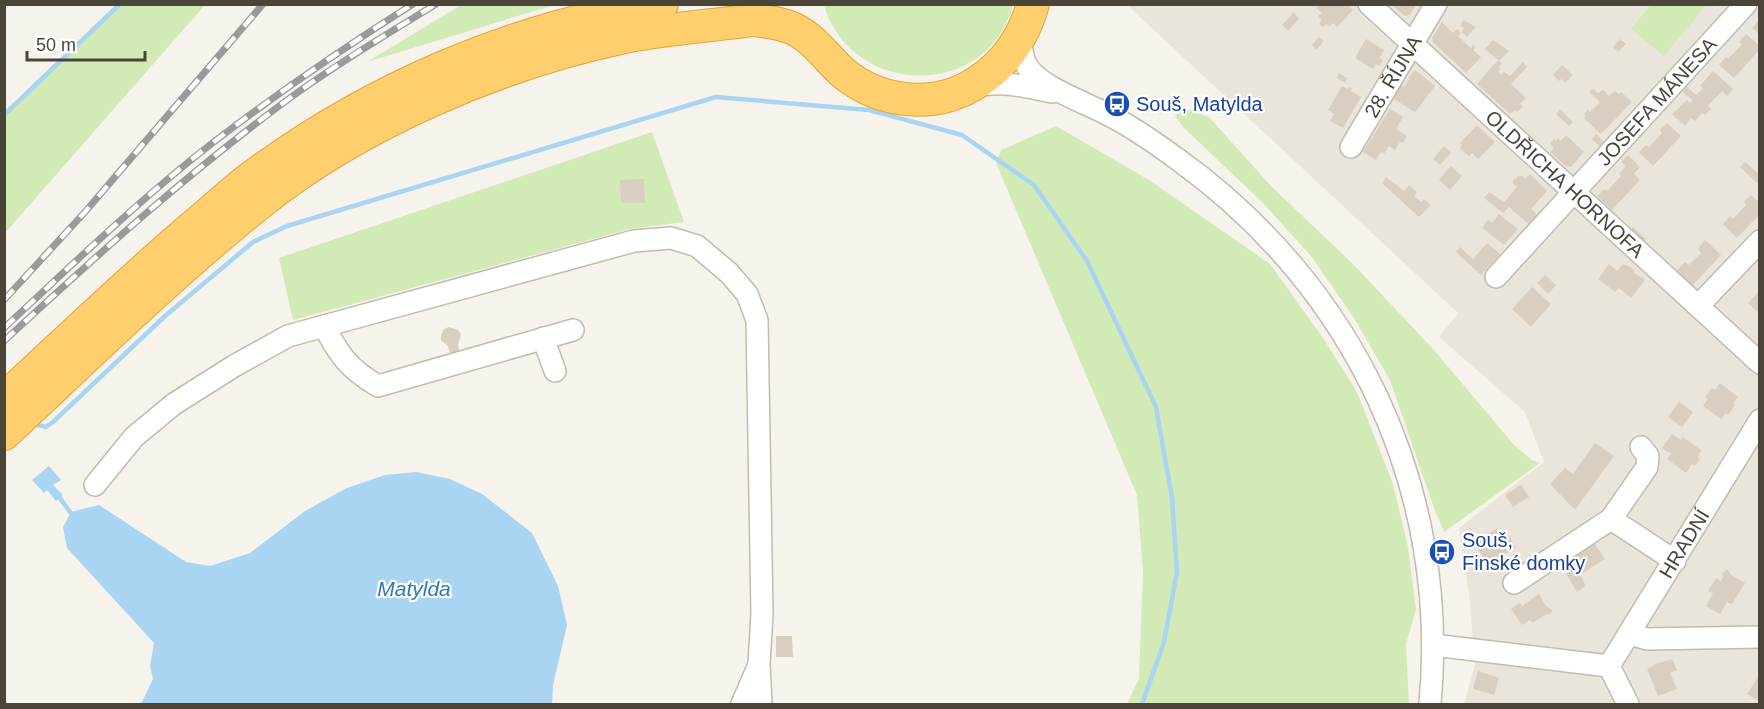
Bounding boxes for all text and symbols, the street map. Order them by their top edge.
scale bar [27,24,146,62]
street label: 28. ŘÍJNA [1360,31,1426,121]
street label: JOSEFA MÁNESA [1593,32,1721,170]
text: 50 m [36,35,76,55]
bus stop icon: Souš, Matylda [1102,89,1132,119]
place label: Souš, Matylda [1136,93,1264,115]
street label: OLDŘICHA HORNOFA [1481,106,1649,262]
street label: HRADNÍ [1655,505,1714,582]
place label: Souš, Finské domky [1462,529,1585,574]
bus stop icon: Souš, Finské domky [1427,537,1457,567]
water label: Matylda [377,577,451,600]

